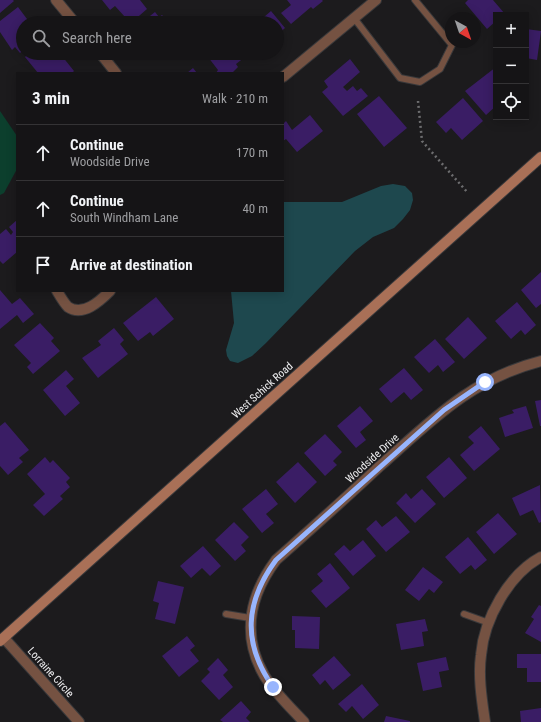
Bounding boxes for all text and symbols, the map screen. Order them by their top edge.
north arrow [445,12,481,48]
map controls [493,12,529,120]
button: + [493,12,529,48]
search box [16,16,284,60]
icon: search [30,27,52,49]
text: Search here [62,29,132,47]
button: − [493,48,529,84]
button: locate [493,84,529,120]
text: 3 min [32,88,70,108]
text: Walk · 210 m [202,91,268,106]
text: Continue [70,136,124,154]
icon: ahead [32,142,54,164]
text: 170 m [236,145,268,160]
text: Woodside Drive [70,154,150,169]
text: Continue [70,192,124,210]
icon: ahead [32,198,54,220]
text: 40 m [242,201,268,216]
text: South Windham Lane [70,210,178,225]
icon: arrive [32,254,54,276]
text: Arrive at destination [70,256,193,274]
street label: West Schick Road [229,360,295,421]
route start [476,373,494,391]
street label: Woodside Drive [343,431,402,486]
street label: Lorraine Circle [25,645,76,700]
route end [264,678,282,696]

